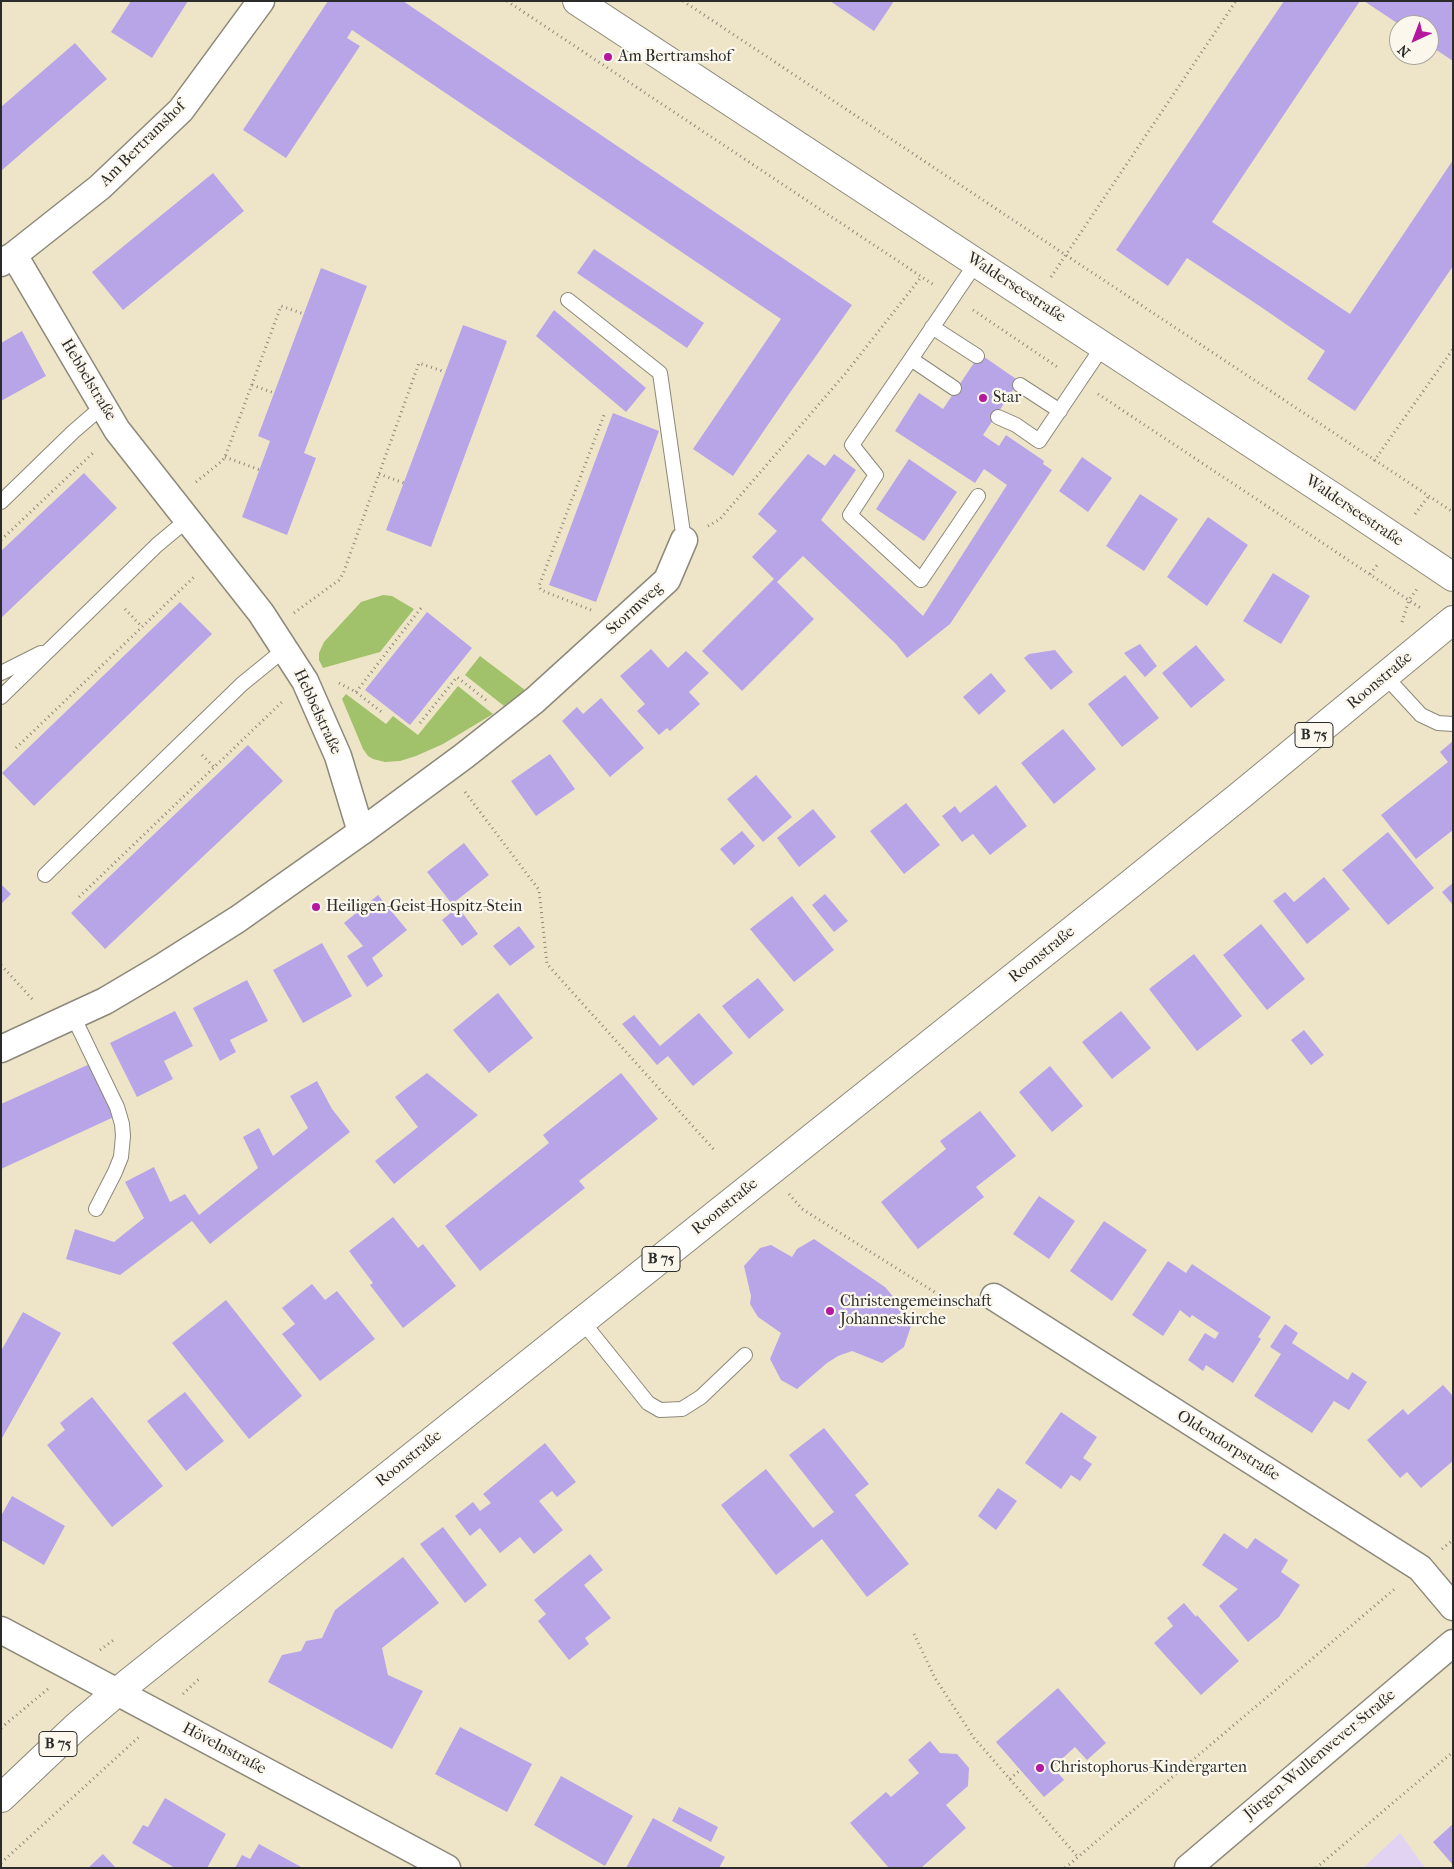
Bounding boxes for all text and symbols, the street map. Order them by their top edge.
north arrow [1389,15,1439,65]
text: N [1394,41,1414,60]
place label: Am Bertramshof [618,47,732,67]
marker: Am Bertramshof [602,51,614,63]
street label: Am Bertramshof [96,97,190,191]
street label: Walderseestraße [963,249,1069,327]
street label: Hebbelstraße [56,336,120,424]
place label: Star [993,388,1021,408]
marker: Star [977,392,989,404]
street label: Walderseestraße [1301,471,1407,551]
street label: Stormweg [603,579,667,639]
street label: Roonstraße [1343,648,1417,714]
street label: Hebbelstraße [289,666,345,758]
road number: B 75 [1295,722,1333,748]
place label: Heiligen-Geist-Hospitz-Stein [326,897,522,917]
marker: Heiligen-Geist-Hospitz-Stein [310,901,322,913]
street label: Roonstraße [1005,923,1079,987]
street label: Roonstraße [688,1175,762,1239]
road number: B 75 [642,1246,680,1272]
place label: Christengemeinschaft Johanneskirche [840,1292,992,1330]
marker: Christengemeinschaft Johanneskirche [824,1305,836,1317]
street label: Oldendorpstraße [1173,1407,1283,1485]
street label: Roonstraße [372,1427,446,1491]
street label: Jürgen-Wullenwever-Straße [1240,1686,1400,1824]
street label: Hövelnstraße [179,1719,269,1779]
road number: B 75 [39,1732,77,1756]
place label: Christophorus-Kindergarten [1050,1758,1247,1778]
marker: Christophorus-Kindergarten [1034,1762,1046,1774]

